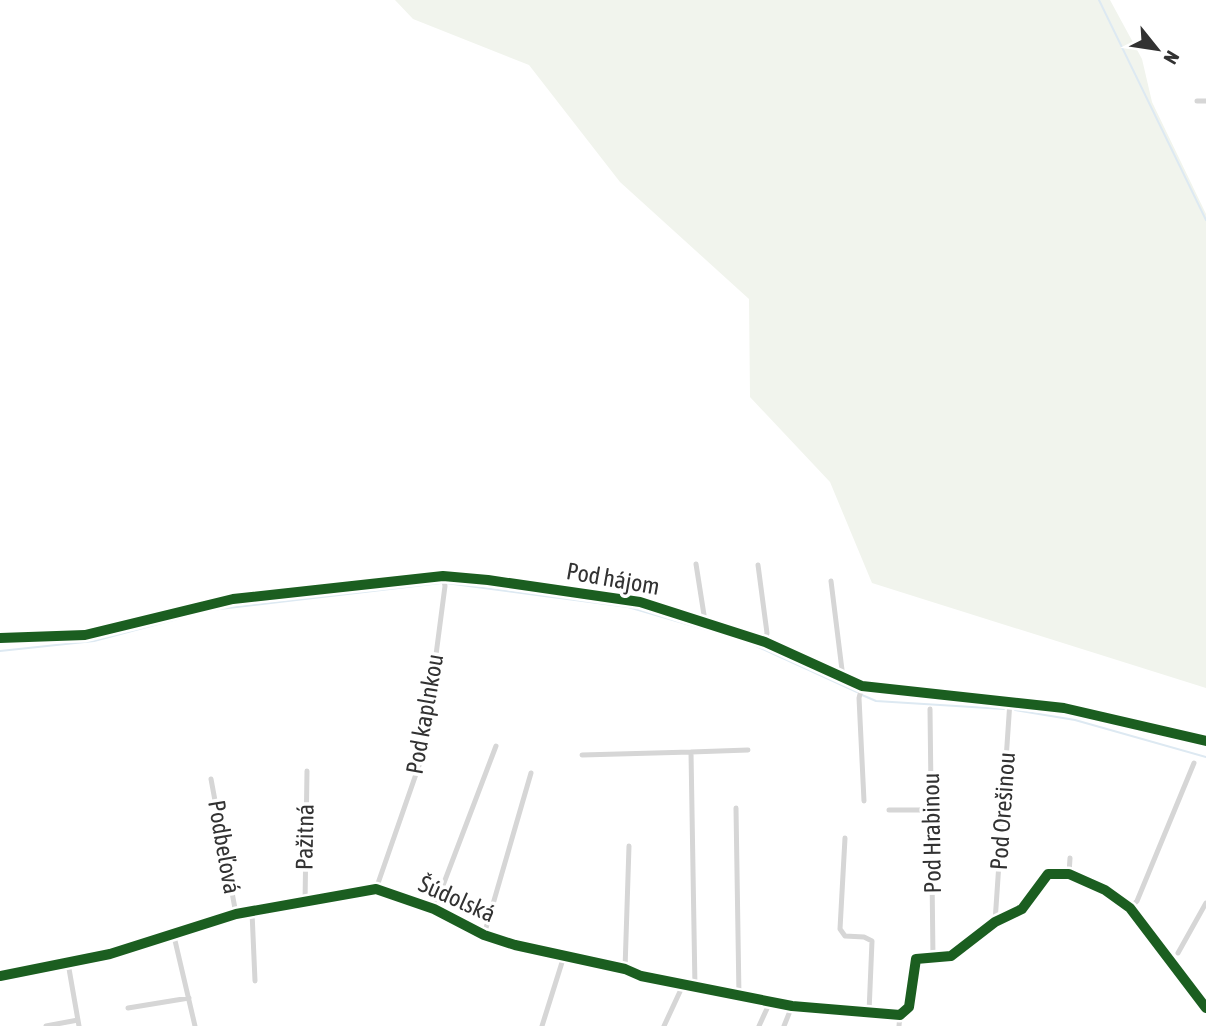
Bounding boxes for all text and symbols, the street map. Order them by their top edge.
north arrow [1122,14,1192,84]
text: N [1159,47,1184,68]
street label: Pod hájom [564,557,662,600]
street label: Pod kaplnkou [401,652,448,776]
street label: Pod Orešinou [985,751,1020,871]
street label: Pod Hrabinou [917,772,946,894]
street label: Podbeľová [203,798,246,896]
street label: Pažitná [290,804,319,870]
street label: Šúdolská [415,870,500,927]

